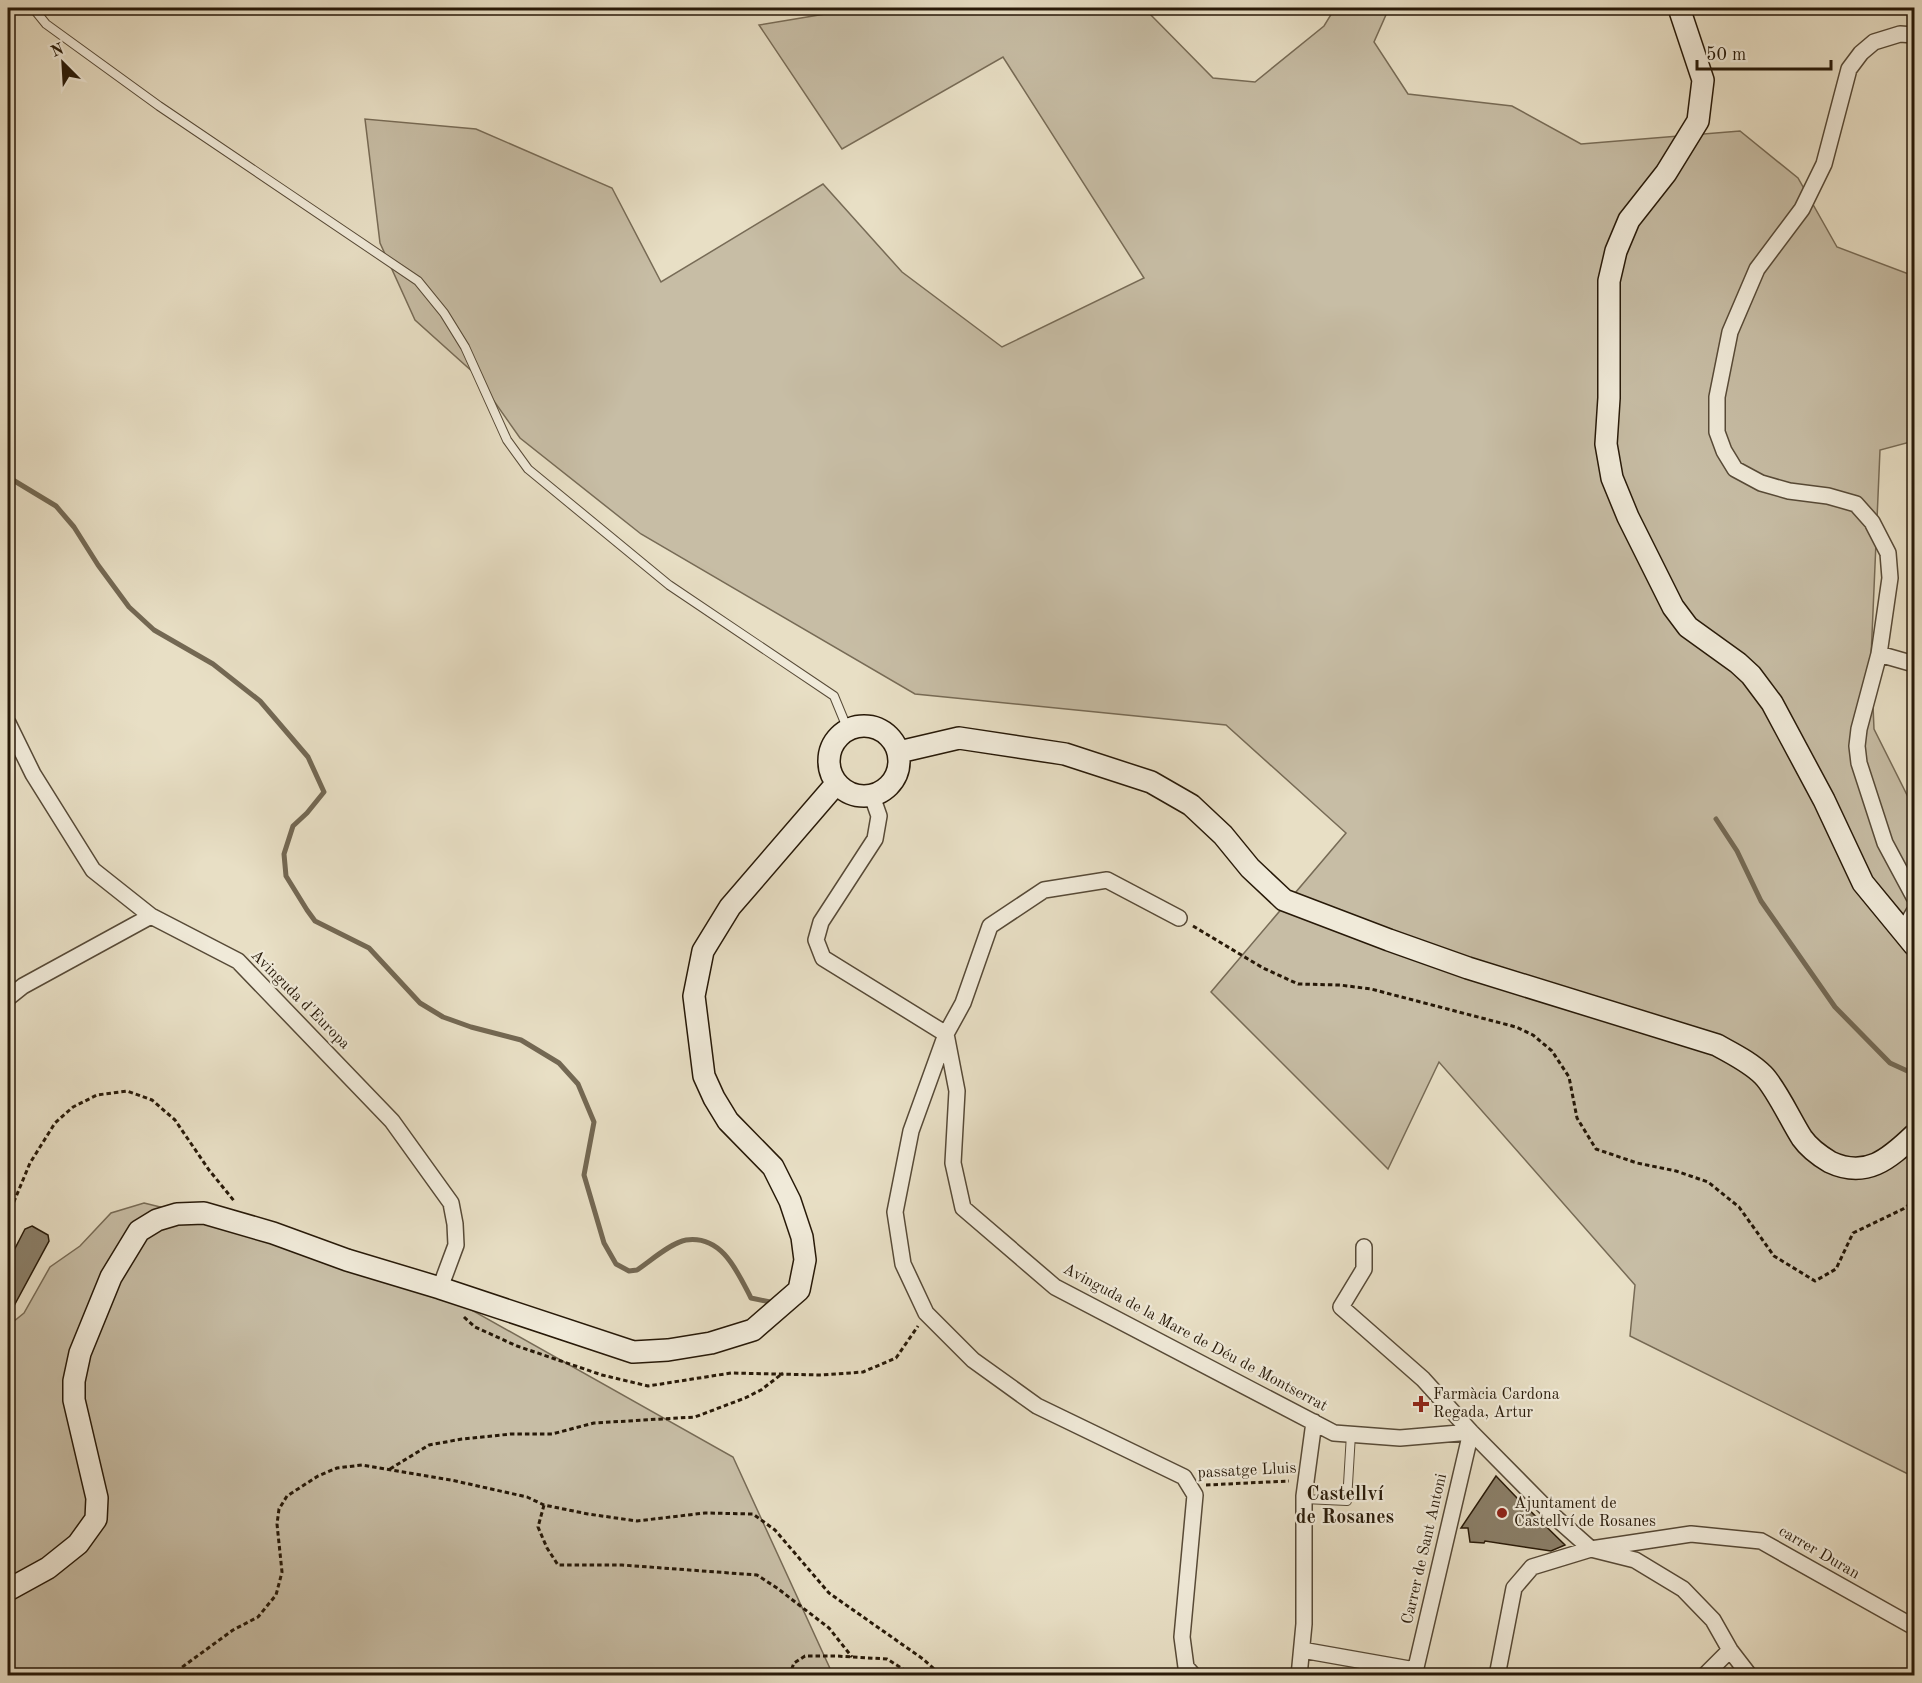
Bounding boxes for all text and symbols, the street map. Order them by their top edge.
north arrow [33,33,93,93]
scale bar [1697,33,1830,71]
text: N [49,41,67,61]
text: 50 m [1706,46,1746,64]
street label: Avinguda d'Europa [247,947,353,1053]
street label: Avinguda de la Mare de Déu de Montserrat [1060,1261,1330,1415]
place label: Farmàcia Cardona Regada, Artur [1433,1387,1560,1421]
marker: Farmàcia Cardona Regada, Artur [1414,1397,1428,1411]
street label: passatge Lluis [1197,1460,1297,1482]
street label: Carrer de Sant Antoni [1400,1472,1450,1626]
district label: Castellví de Rosanes [1296,1485,1394,1528]
place label: Ajuntament de Castellví de Rosanes [1514,1496,1656,1530]
marker: Ajuntament de Castellví de Rosanes [1495,1506,1509,1520]
street label: carrer Duran [1776,1523,1863,1583]

